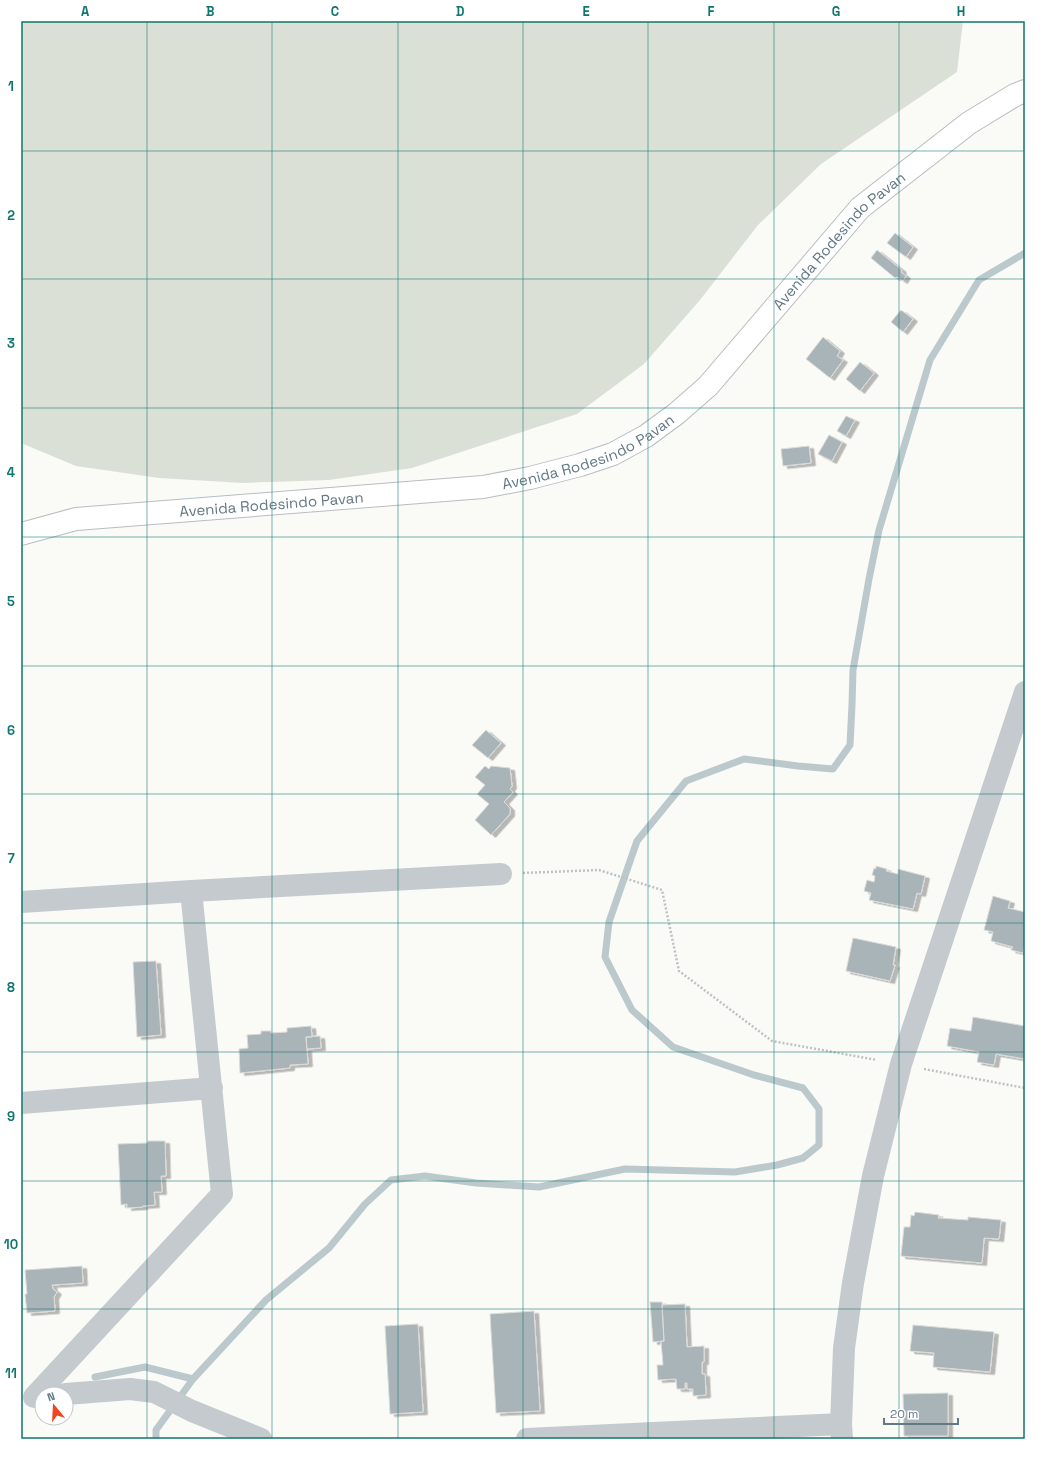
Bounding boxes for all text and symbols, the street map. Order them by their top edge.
text: A [81,3,90,20]
text: B [206,3,215,20]
text: C [331,3,339,20]
text: D [456,3,465,20]
text: E [582,3,590,20]
text: F [708,3,715,20]
text: G [832,3,840,20]
text: H [957,3,965,20]
text: 1 [8,78,14,95]
street label: Avenida Rodesindo Pavan [768,167,909,313]
text: 2 [7,207,15,224]
text: 3 [7,335,15,352]
street label: Avenida Rodesindo Pavan [500,409,678,493]
text: 4 [7,464,15,481]
street label: Avenida Rodesindo Pavan [179,487,364,520]
text: 5 [7,593,15,610]
text: 6 [7,722,15,739]
text: 7 [7,850,15,867]
text: 8 [7,979,15,996]
text: 9 [7,1108,15,1125]
text: 10 [4,1236,18,1253]
text: 11 [5,1365,17,1382]
north arrow [34,1386,74,1426]
text: N [45,1389,57,1404]
scale bar [884,1400,958,1426]
text: 20 m [890,1406,918,1422]

